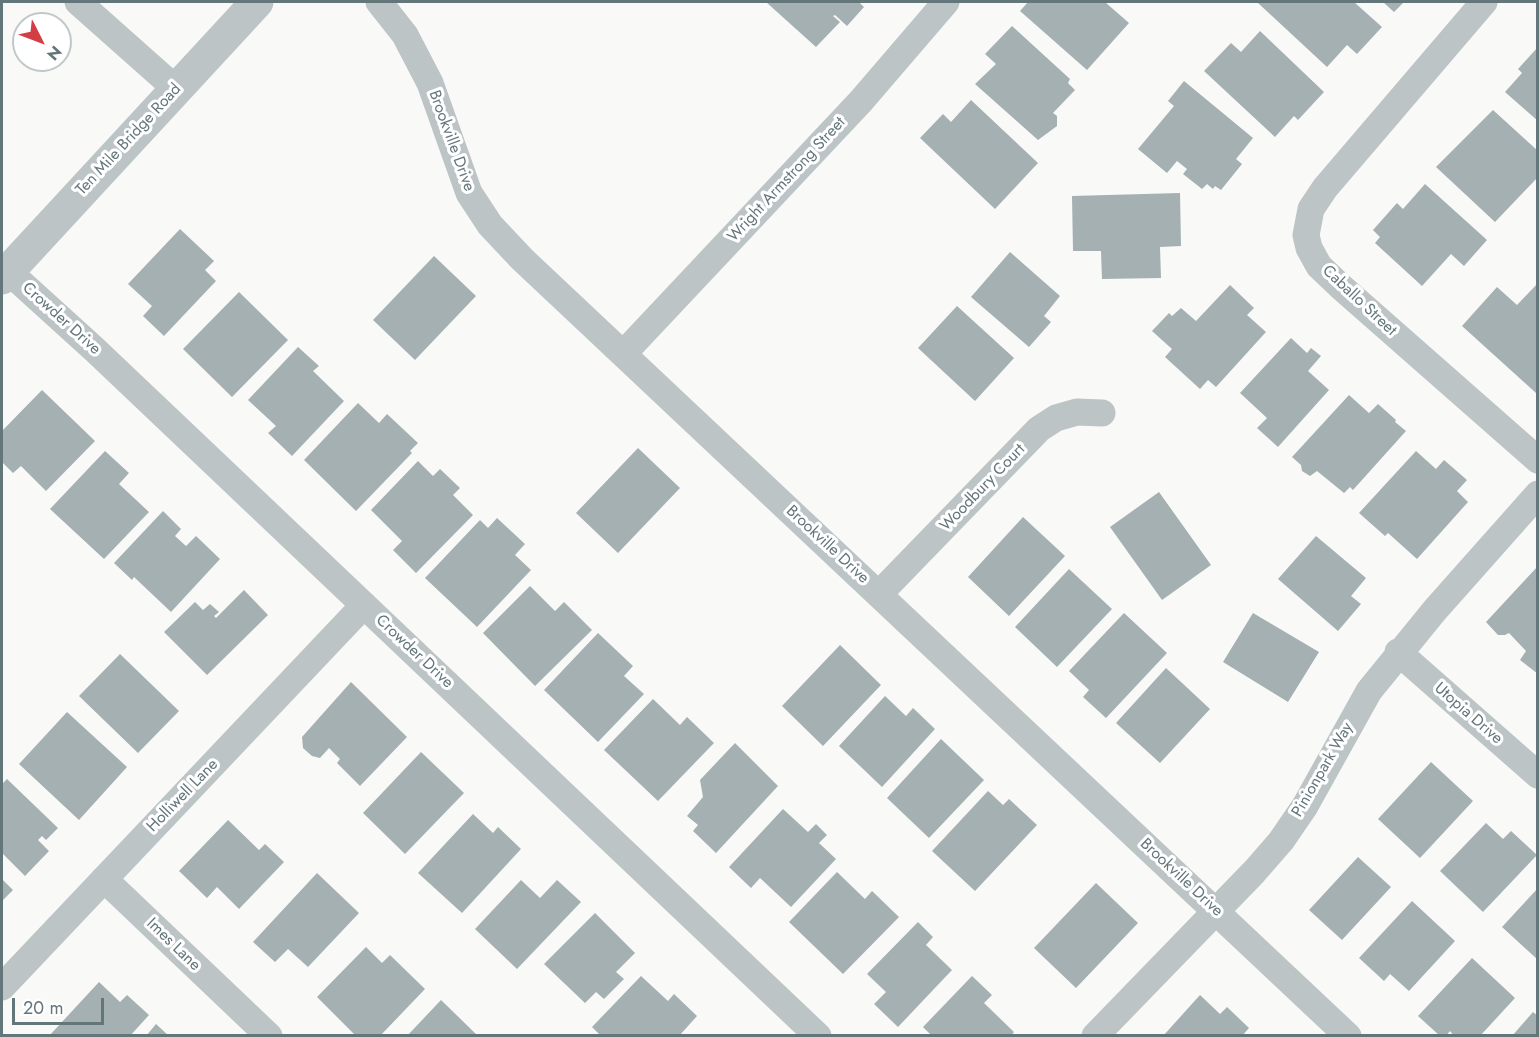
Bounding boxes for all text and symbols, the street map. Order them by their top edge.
north arrow [12,12,72,72]
text: N [41,41,67,65]
street label: Ten Mile Bridge Road [72,80,186,200]
street label: Brookville Drive [424,88,478,194]
street label: Wright Armstrong Street [724,114,850,246]
street label: Caballo Street [1318,262,1400,340]
street label: Crowder Drive [18,279,104,359]
street label: Woodbury Court [937,440,1029,536]
street label: Brookville Drive [782,502,872,588]
street label: Crowder Drive [371,611,457,693]
street label: Utopia Drive [1430,679,1506,749]
street label: Pinionpark Way [1288,719,1358,821]
street label: Holliwell Lane [143,755,223,837]
street label: Brookville Drive [1136,835,1226,921]
street label: Imes Lane [142,915,204,975]
scale bar [15,986,106,1024]
text: 20 m [23,995,63,1021]

